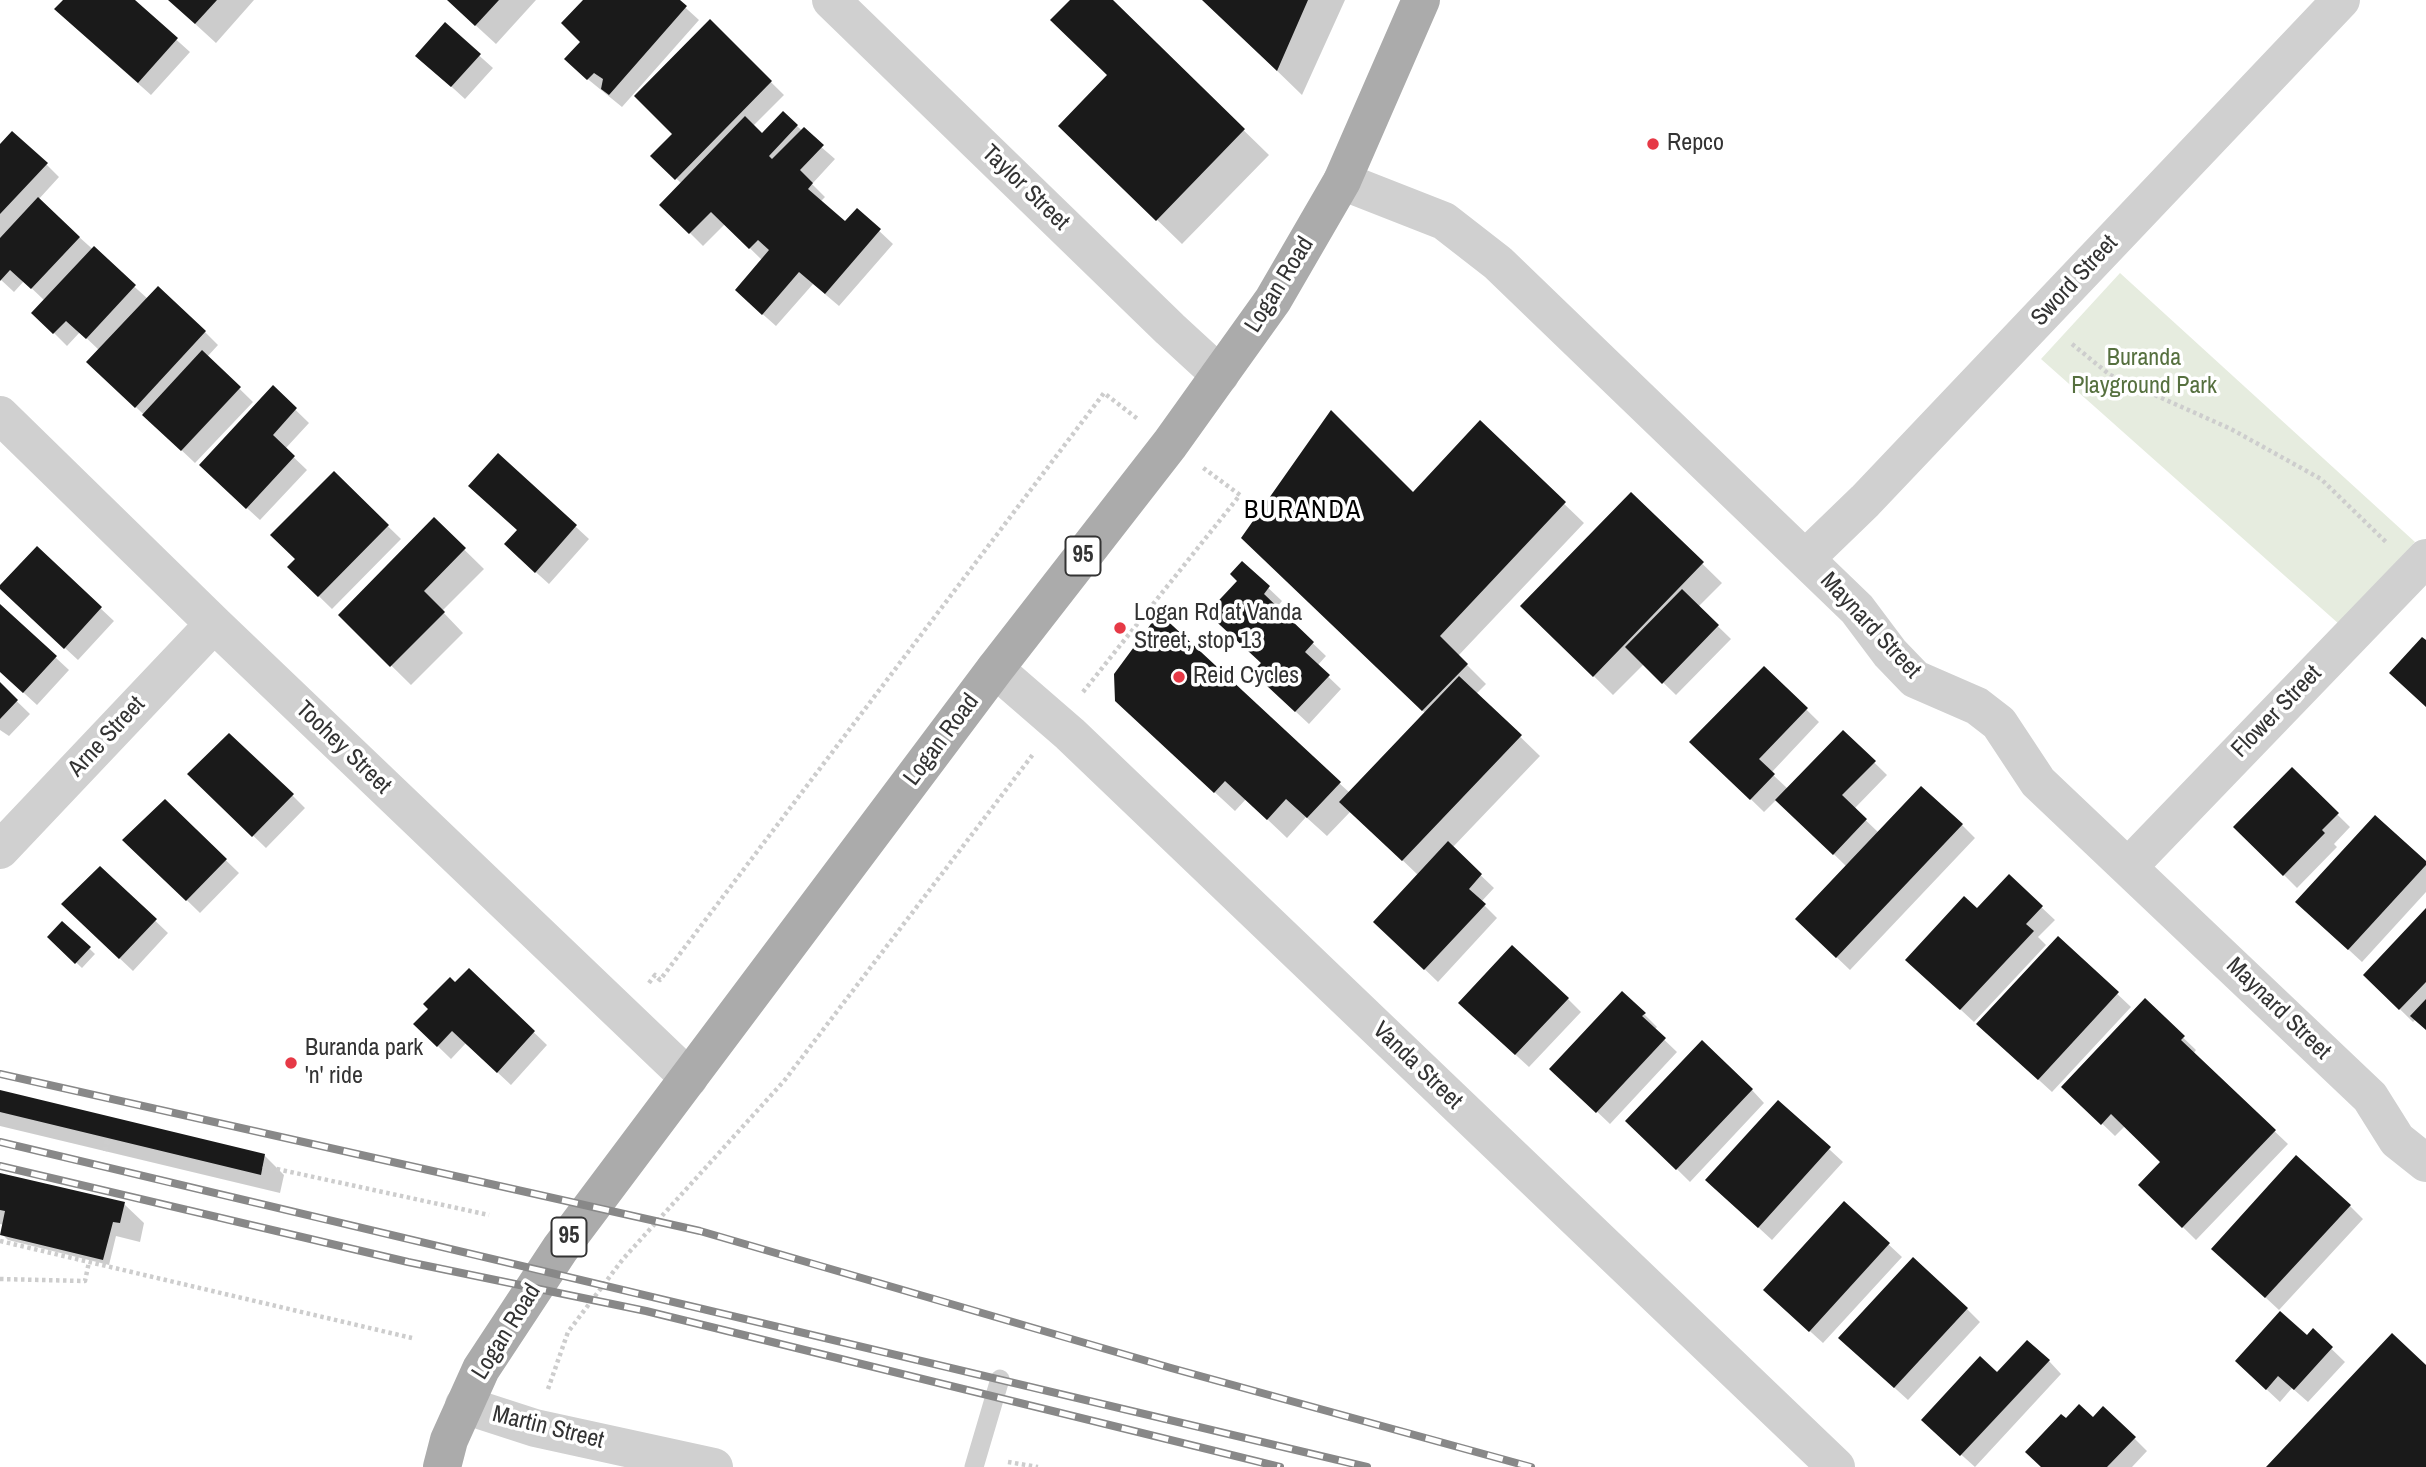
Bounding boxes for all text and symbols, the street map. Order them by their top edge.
place label: Repco [1667,130,1724,158]
marker: Repco [1645,136,1661,152]
street label: Taylor Street [975,139,1075,237]
street label: Sword Street [2026,230,2124,332]
street label: Logan Road [1239,232,1321,338]
park label: Buranda Playground Park [2071,345,2217,401]
district label: BURANDA [1245,495,1361,527]
road number: 95 [1066,536,1100,576]
street label: Maynard Street [1814,567,1926,685]
place label: Logan Rd at Vanda Street, stop 13 [1134,600,1302,656]
marker: Logan Rd at Vanda Street, stop 13 [1112,620,1128,636]
street label: Flower Street [2226,660,2328,764]
place label: Reid Cycles [1193,663,1299,691]
marker: Reid Cycles [1171,669,1187,685]
street label: Logan Road [898,689,986,791]
street label: Arne Street [63,691,151,783]
street label: Toohey Street [289,695,397,801]
street label: Maynard Street [2220,952,2336,1066]
street label: Vanda Street [1366,1016,1468,1116]
place label: Buranda park 'n' ride [305,1035,423,1091]
marker: Buranda park 'n' ride [283,1055,299,1071]
road number: 95 [552,1218,586,1256]
street label: Logan Road [466,1279,548,1385]
street label: Martin Street [489,1400,607,1456]

